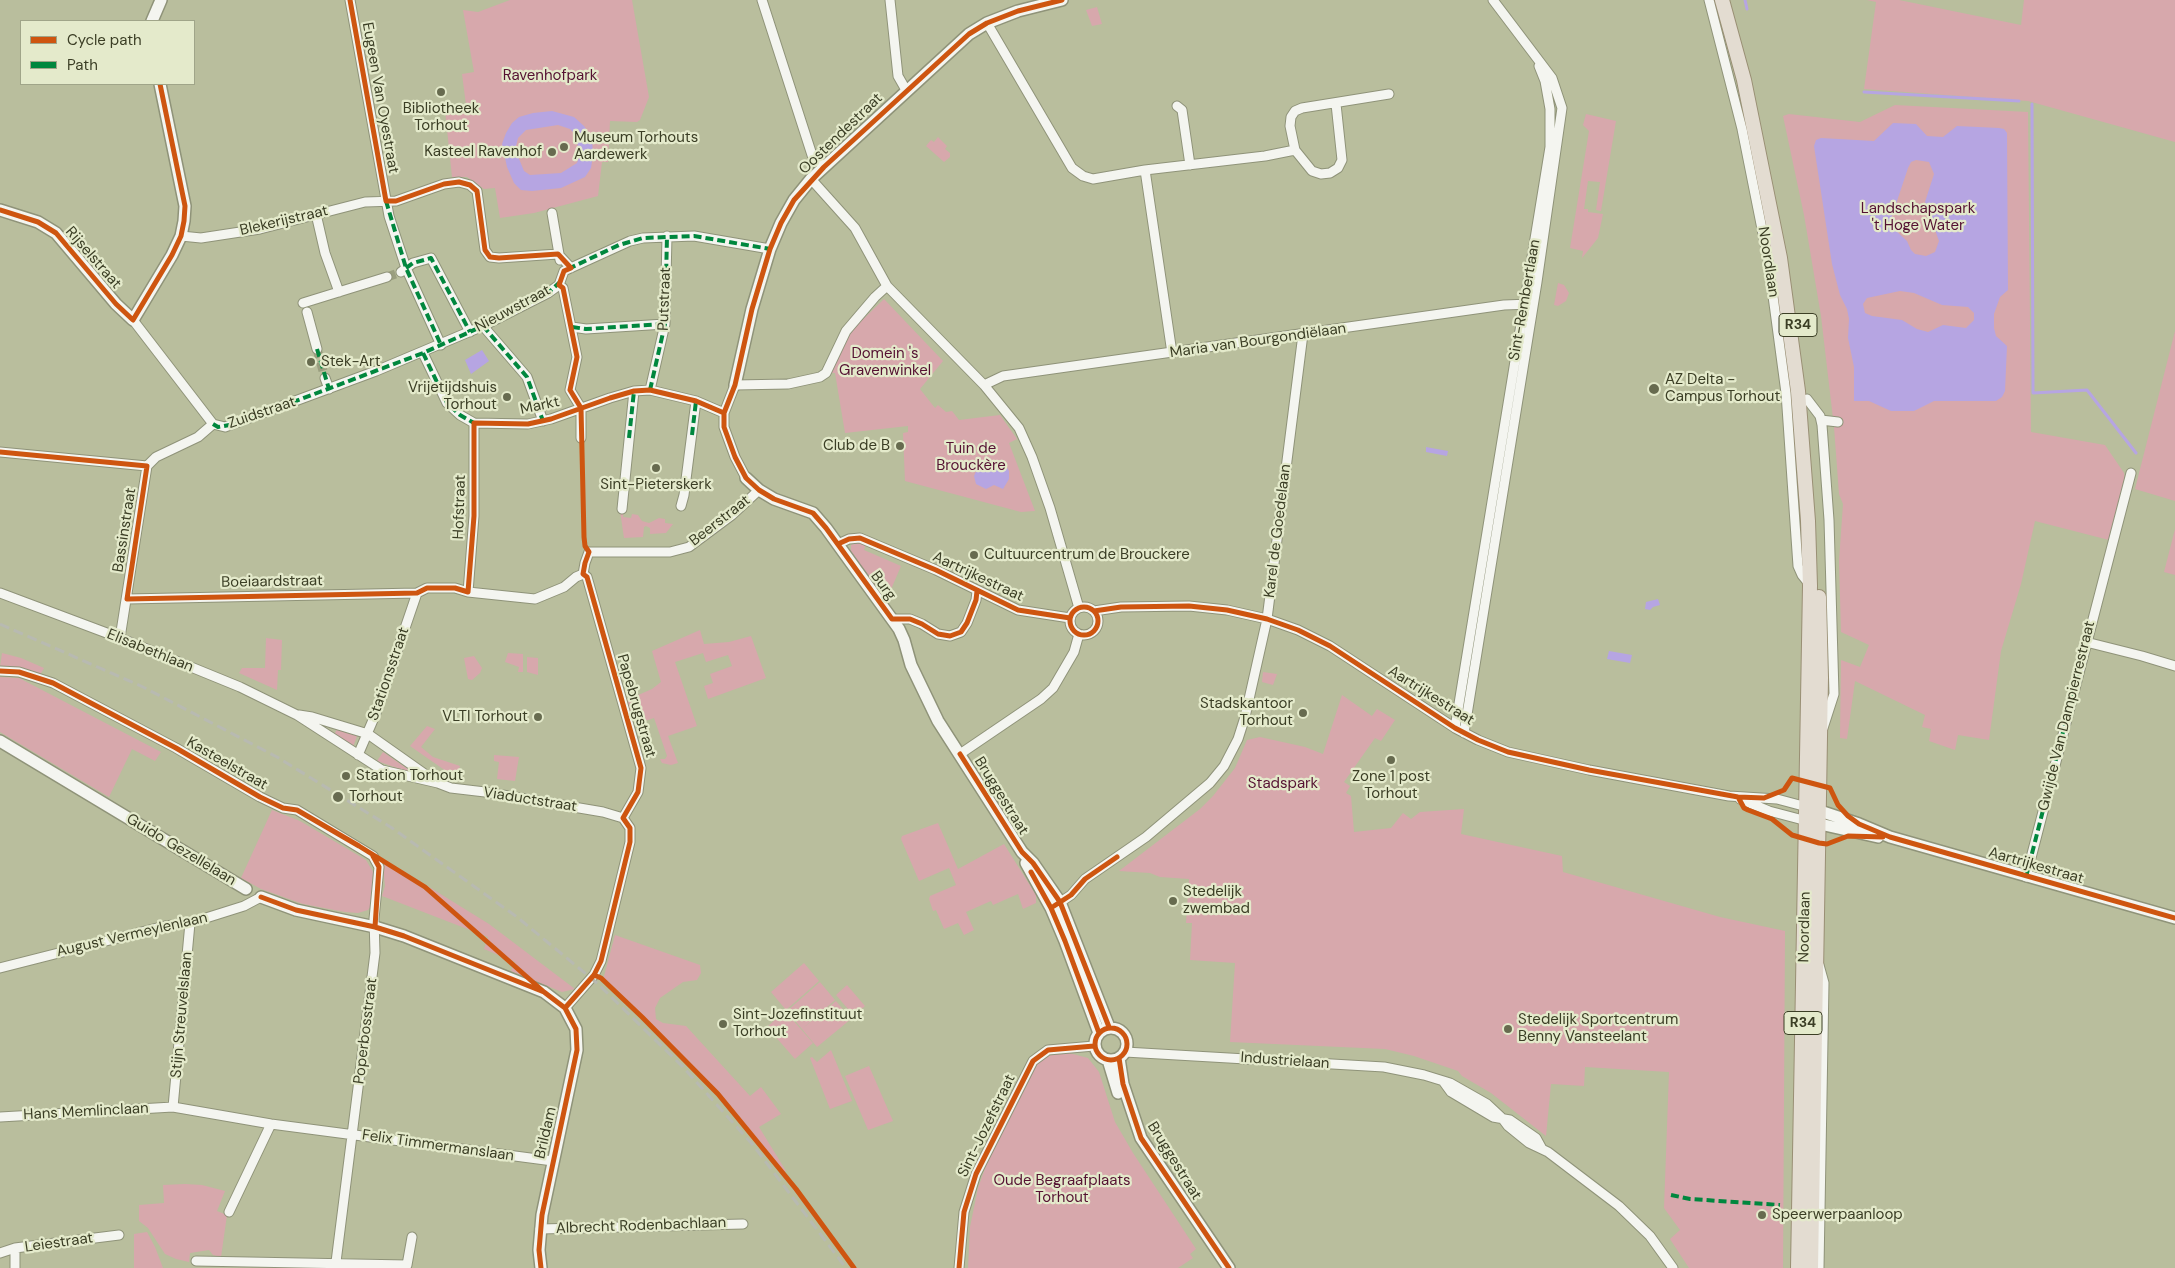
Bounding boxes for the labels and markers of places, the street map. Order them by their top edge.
marker: Bibliotheek Torhout [435,86,447,98]
place label: Bibliotheek Torhout [403,100,479,135]
place label: Museum Torhouts Aardewerk [574,129,698,164]
marker: Museum Torhouts Aardewerk [558,141,570,153]
place label: Kasteel Ravenhof [424,143,542,161]
marker: Kasteel Ravenhof [546,146,558,158]
place label: Stek-Art [321,353,381,371]
marker: Stek-Art [305,356,317,368]
place label: AZ Delta - Campus Torhout [1665,371,1780,406]
place label: Vrijetijdshuis Torhout [408,379,497,414]
marker: AZ Delta - Campus Torhout [1647,382,1661,396]
marker: Vrijetijdshuis Torhout [501,391,513,403]
place label: Club de B [823,437,890,455]
marker: Club de B [894,440,906,452]
marker: Sint-Pieterskerk [650,462,662,474]
place label: Sint-Pieterskerk [600,476,712,494]
place label: Cultuurcentrum de Brouckere [984,546,1190,564]
marker: Cultuurcentrum de Brouckere [968,549,980,561]
place label: Stadskantoor Torhout [1200,695,1293,730]
marker: Stadskantoor Torhout [1297,707,1309,719]
place label: VLTI Torhout [442,708,528,726]
marker: VLTI Torhout [532,711,544,723]
marker: Zone 1 post Torhout [1385,754,1397,766]
place label: Station Torhout [356,767,463,785]
place label: Zone 1 post Torhout [1352,768,1430,803]
marker: Station Torhout [340,770,352,782]
place label: Torhout [349,788,403,806]
marker: Torhout [331,790,345,804]
place label: Stedelijk zwembad [1183,883,1250,918]
marker: Stedelijk zwembad [1167,895,1179,907]
place label: Sint-Jozefinstituut Torhout [733,1006,862,1041]
place label: Stedelijk Sportcentrum Benny Vansteelant [1518,1011,1678,1046]
marker: Sint-Jozefinstituut Torhout [717,1018,729,1030]
marker: Stedelijk Sportcentrum Benny Vansteelant [1502,1023,1514,1035]
place label: Speerwerpaanloop [1772,1206,1903,1224]
marker: Speerwerpaanloop [1756,1209,1768,1221]

